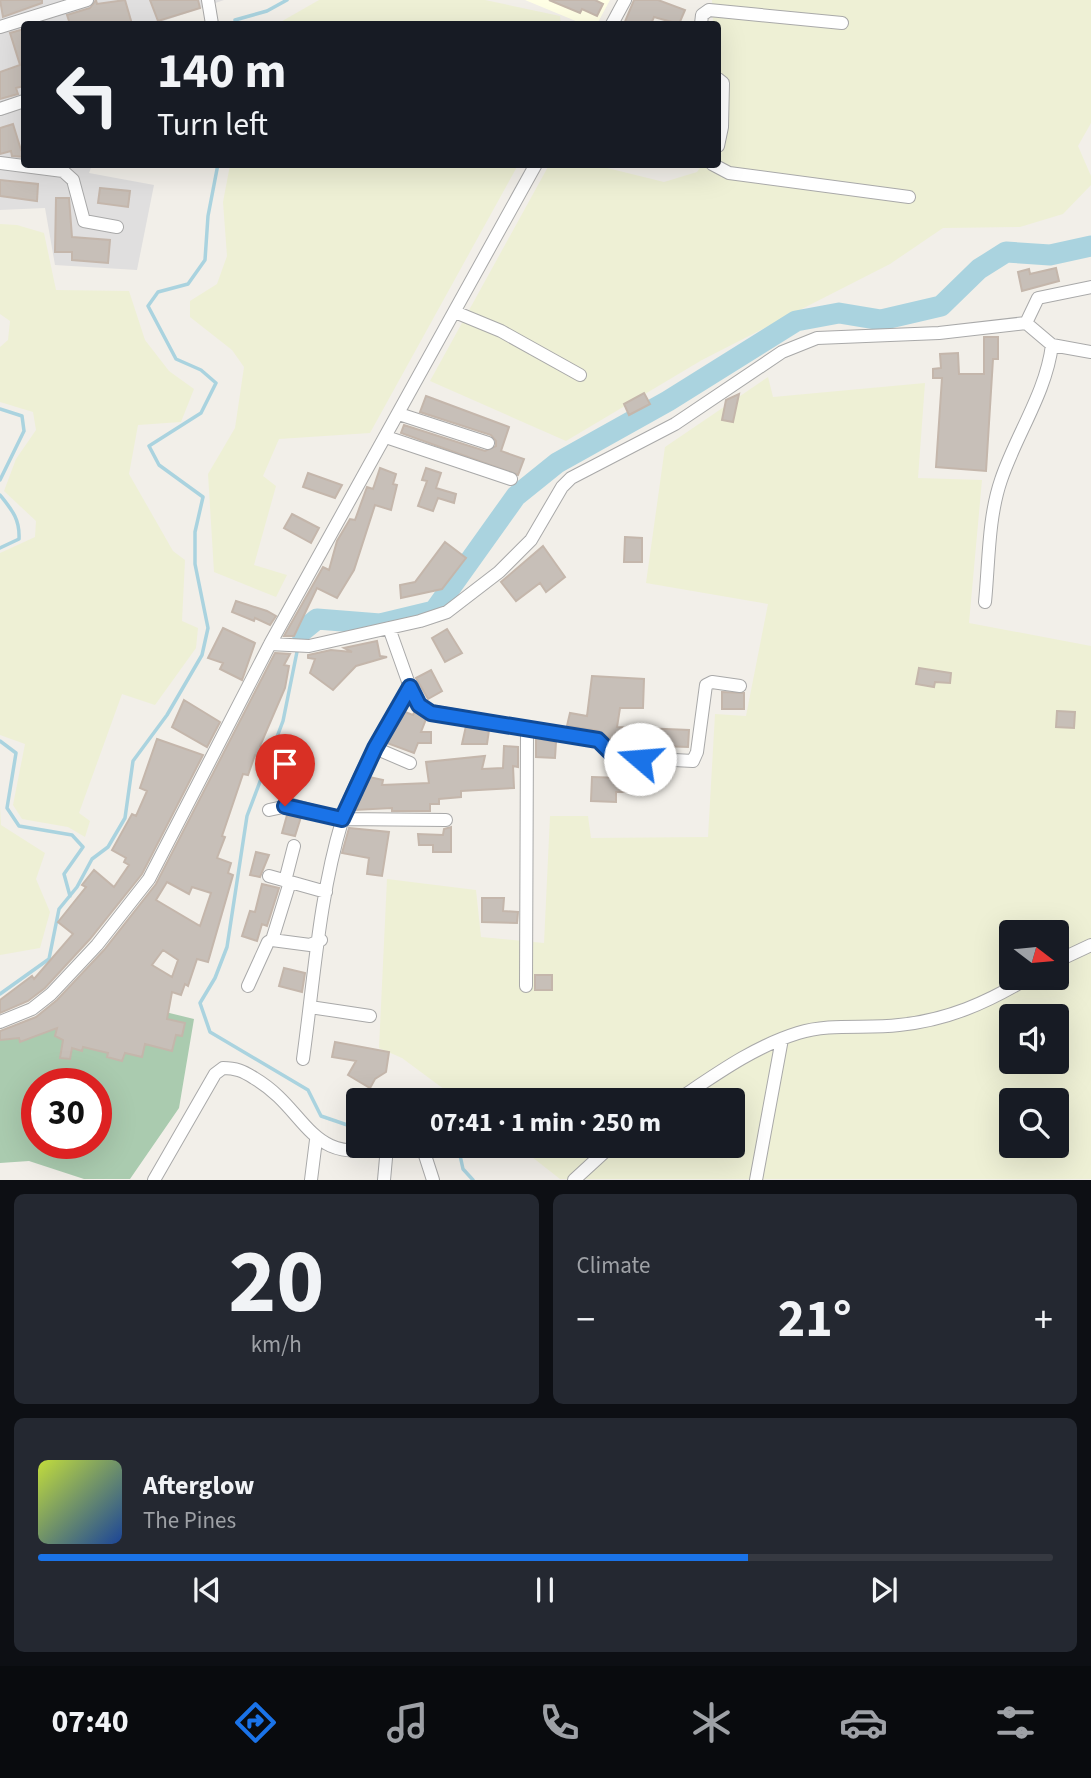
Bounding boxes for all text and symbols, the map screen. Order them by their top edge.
text: 140 m [157,37,286,107]
icon: left [42,49,133,140]
text: Turn left [157,102,268,148]
position arrow [603,722,677,796]
pin [255,734,315,806]
icon: arrive [266,745,304,783]
north arrow [999,920,1069,990]
map controls [999,920,1069,1158]
button: sound [999,1004,1069,1074]
speed limit sign: 30 [21,1068,112,1159]
button: search [999,1088,1069,1158]
text: 07:41 · 1 min · 250 m [430,1104,661,1141]
text: 20 [228,1218,324,1347]
text: Climate [577,1249,650,1282]
text: 21° [778,1283,852,1357]
text: − [577,1293,595,1347]
text: + [1034,1293,1053,1347]
text: km/h [251,1328,302,1361]
text: Afterglow [143,1467,254,1504]
text: The Pines [143,1504,236,1537]
icon: previous [188,1571,226,1609]
icon: pause [526,1571,564,1609]
icon: next [865,1571,903,1609]
icon: directions [231,1698,280,1747]
icon: music [383,1698,432,1747]
icon: phone [535,1698,584,1747]
icon: climate [687,1698,736,1747]
icon: car [839,1698,888,1747]
icon: filters [991,1698,1040,1747]
text: 07:40 [51,1699,129,1745]

